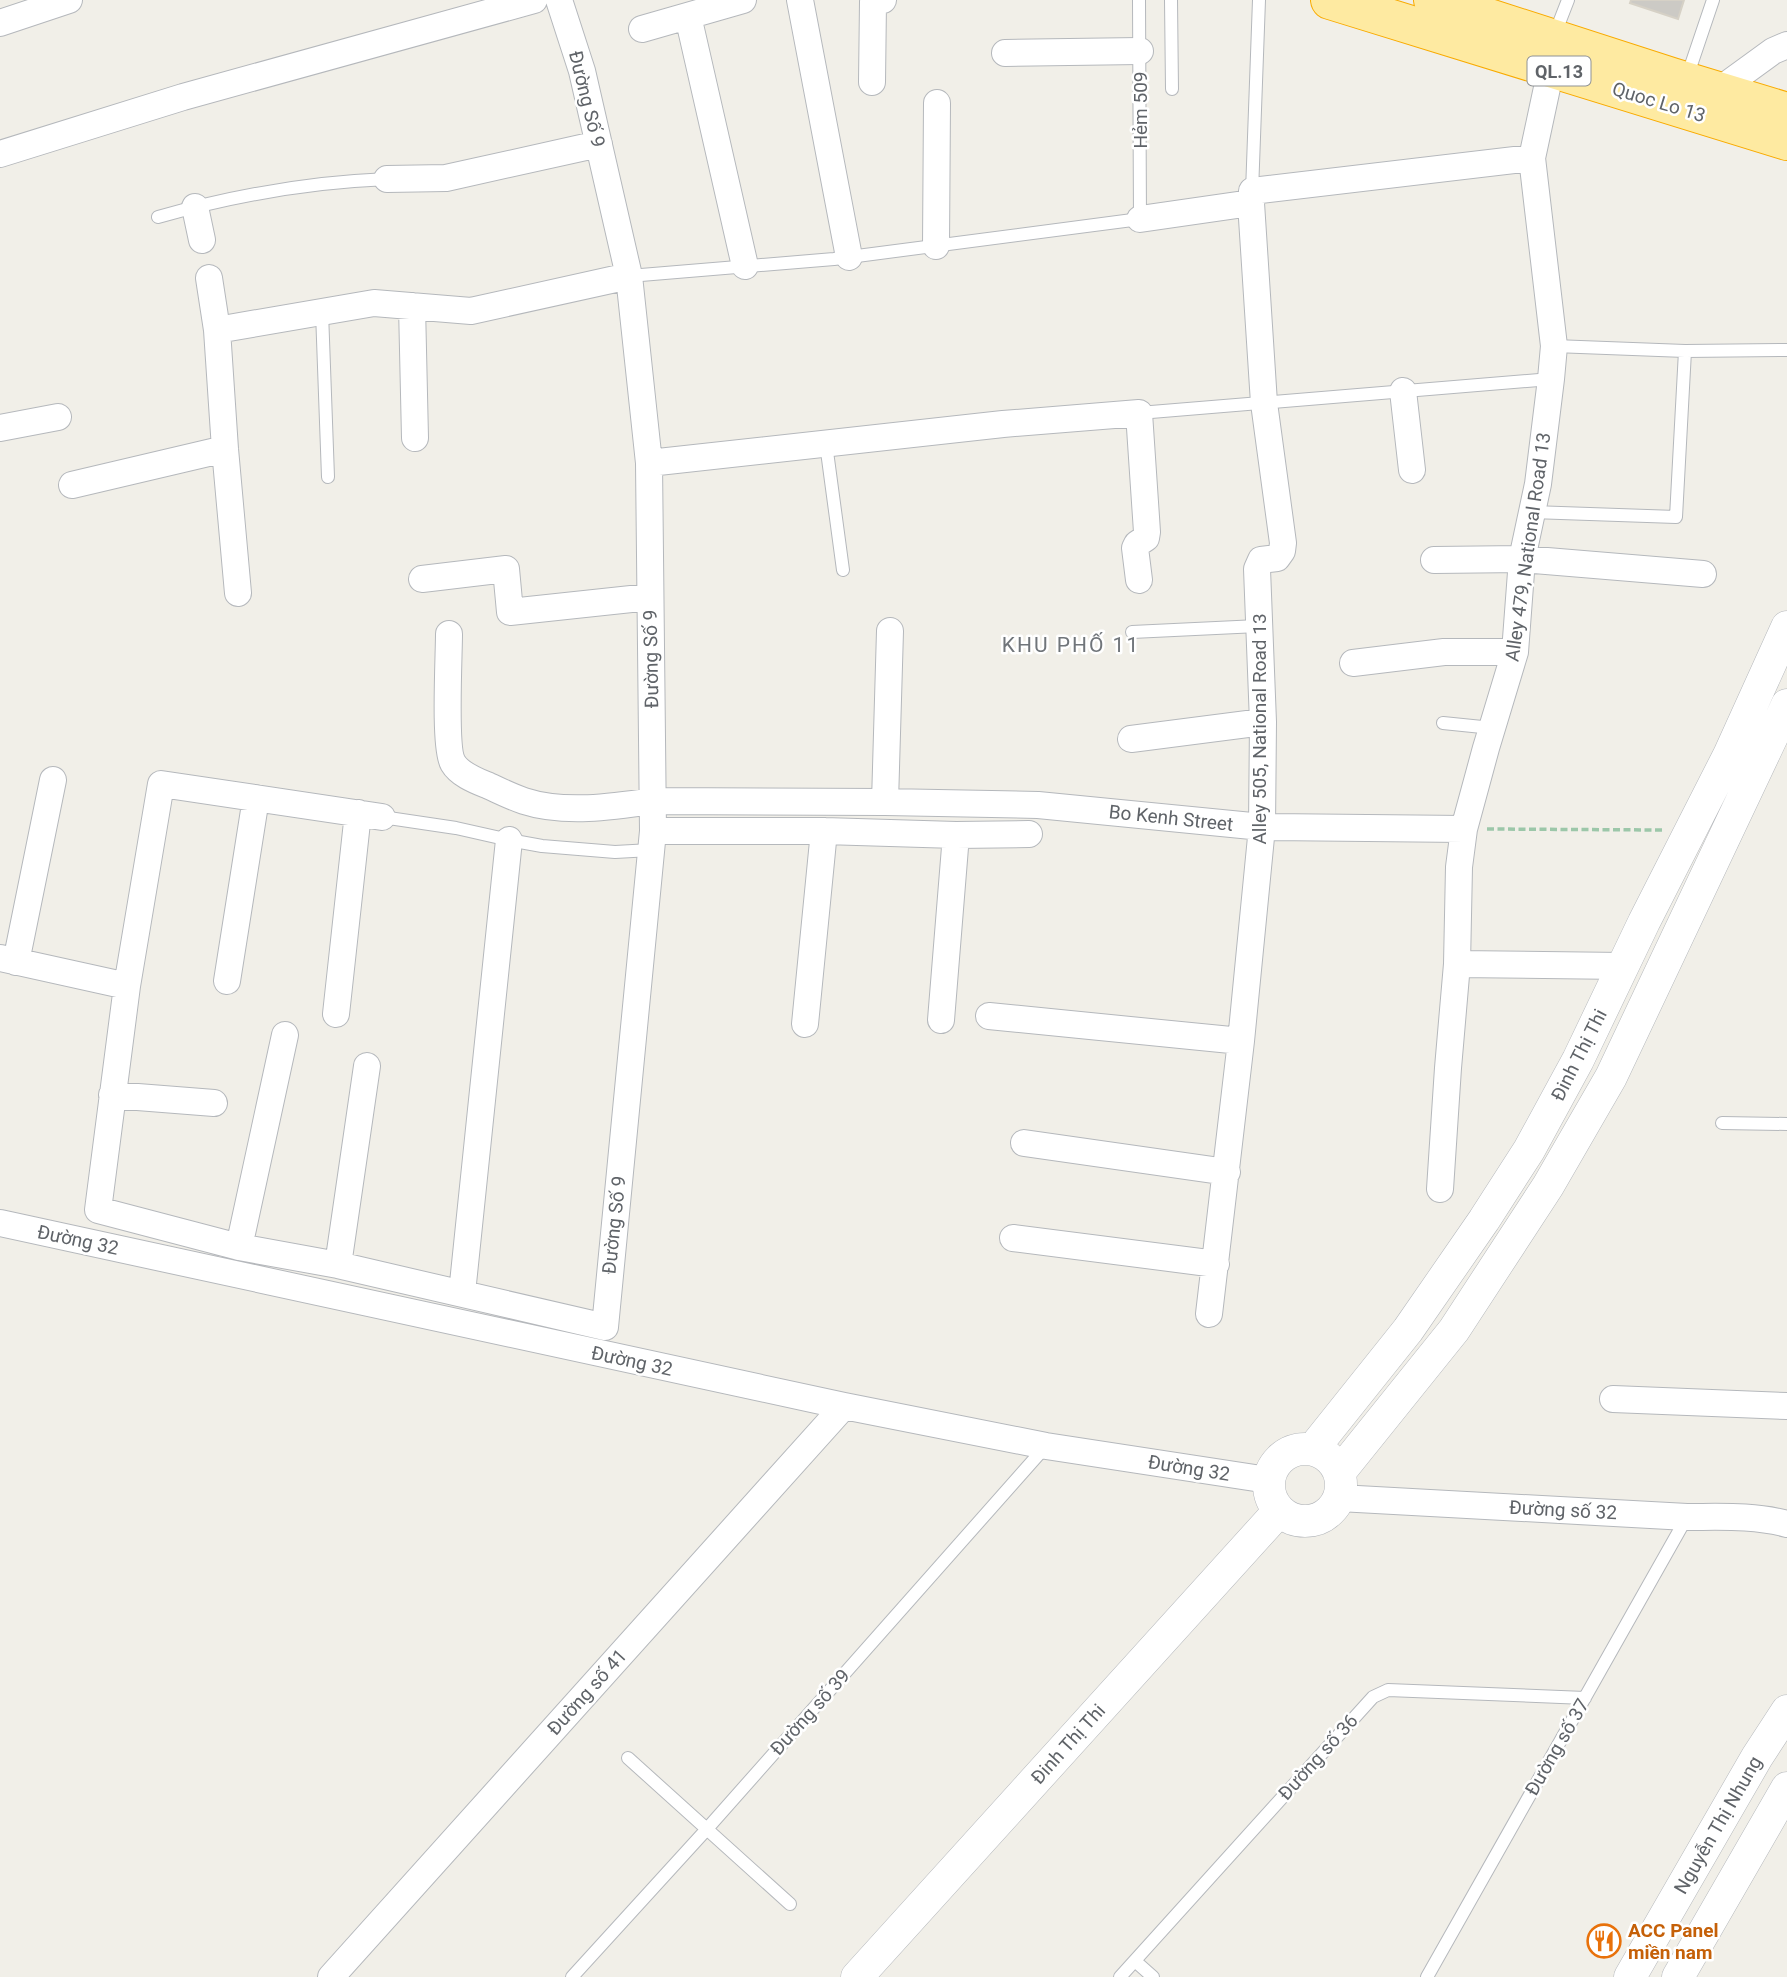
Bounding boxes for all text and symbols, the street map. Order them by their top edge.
street label: Đường Số 9 [564,48,610,150]
road number: QL.13 [1528,56,1590,86]
street label: Hẻm 509 [1129,71,1152,149]
street label: Quoc Lo 13 [1610,77,1708,127]
street label: Alley 479, National Road 13 [1501,431,1555,663]
street label: Đường Số 9 [639,609,663,709]
street label: Alley 505, National Road 13 [1248,613,1271,845]
district label: KHU PHỐ 11 [1002,632,1140,657]
street label: Bo Kenh Street [1108,800,1234,836]
street label: Đinh Thị Thi [1546,1005,1612,1105]
street label: Đường Số 9 [597,1175,631,1275]
street label: Đường 32 [35,1220,121,1260]
street label: Đường 32 [589,1341,675,1381]
street label: Đường 32 [1146,1450,1232,1486]
street label: Đường số 32 [1508,1496,1618,1524]
street label: Đường số 41 [542,1644,632,1740]
street label: Đường số 39 [765,1664,855,1760]
street label: Đường số 37 [1520,1695,1594,1799]
street label: Đinh Thị Thi [1026,1699,1110,1789]
street label: Đường số 36 [1273,1709,1363,1805]
street label: Nguyễn Thị Nhung [1669,1752,1767,1898]
place label: ACC Panel miền nam [1628,1919,1718,1964]
restaurant icon: ACC Panel miền nam [1585,1922,1623,1960]

